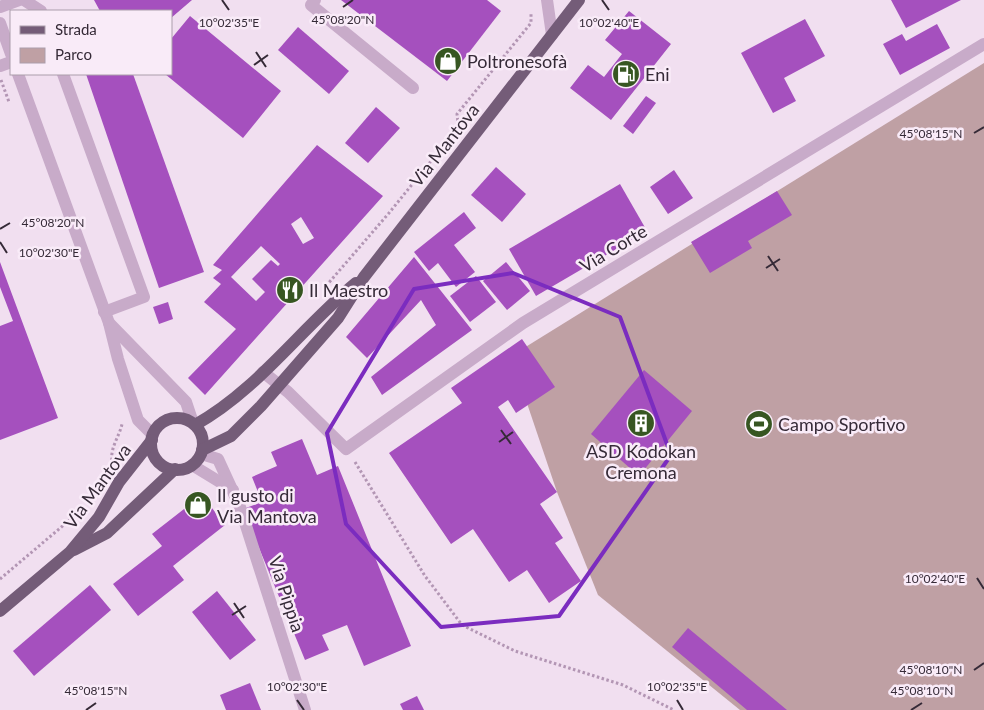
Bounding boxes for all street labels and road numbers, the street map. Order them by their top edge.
street label: Via Mantova [405,99,483,191]
street label: Via Corte [575,219,651,277]
street label: Via Mantova [59,439,135,533]
street label: Via Pippia [264,553,310,635]

